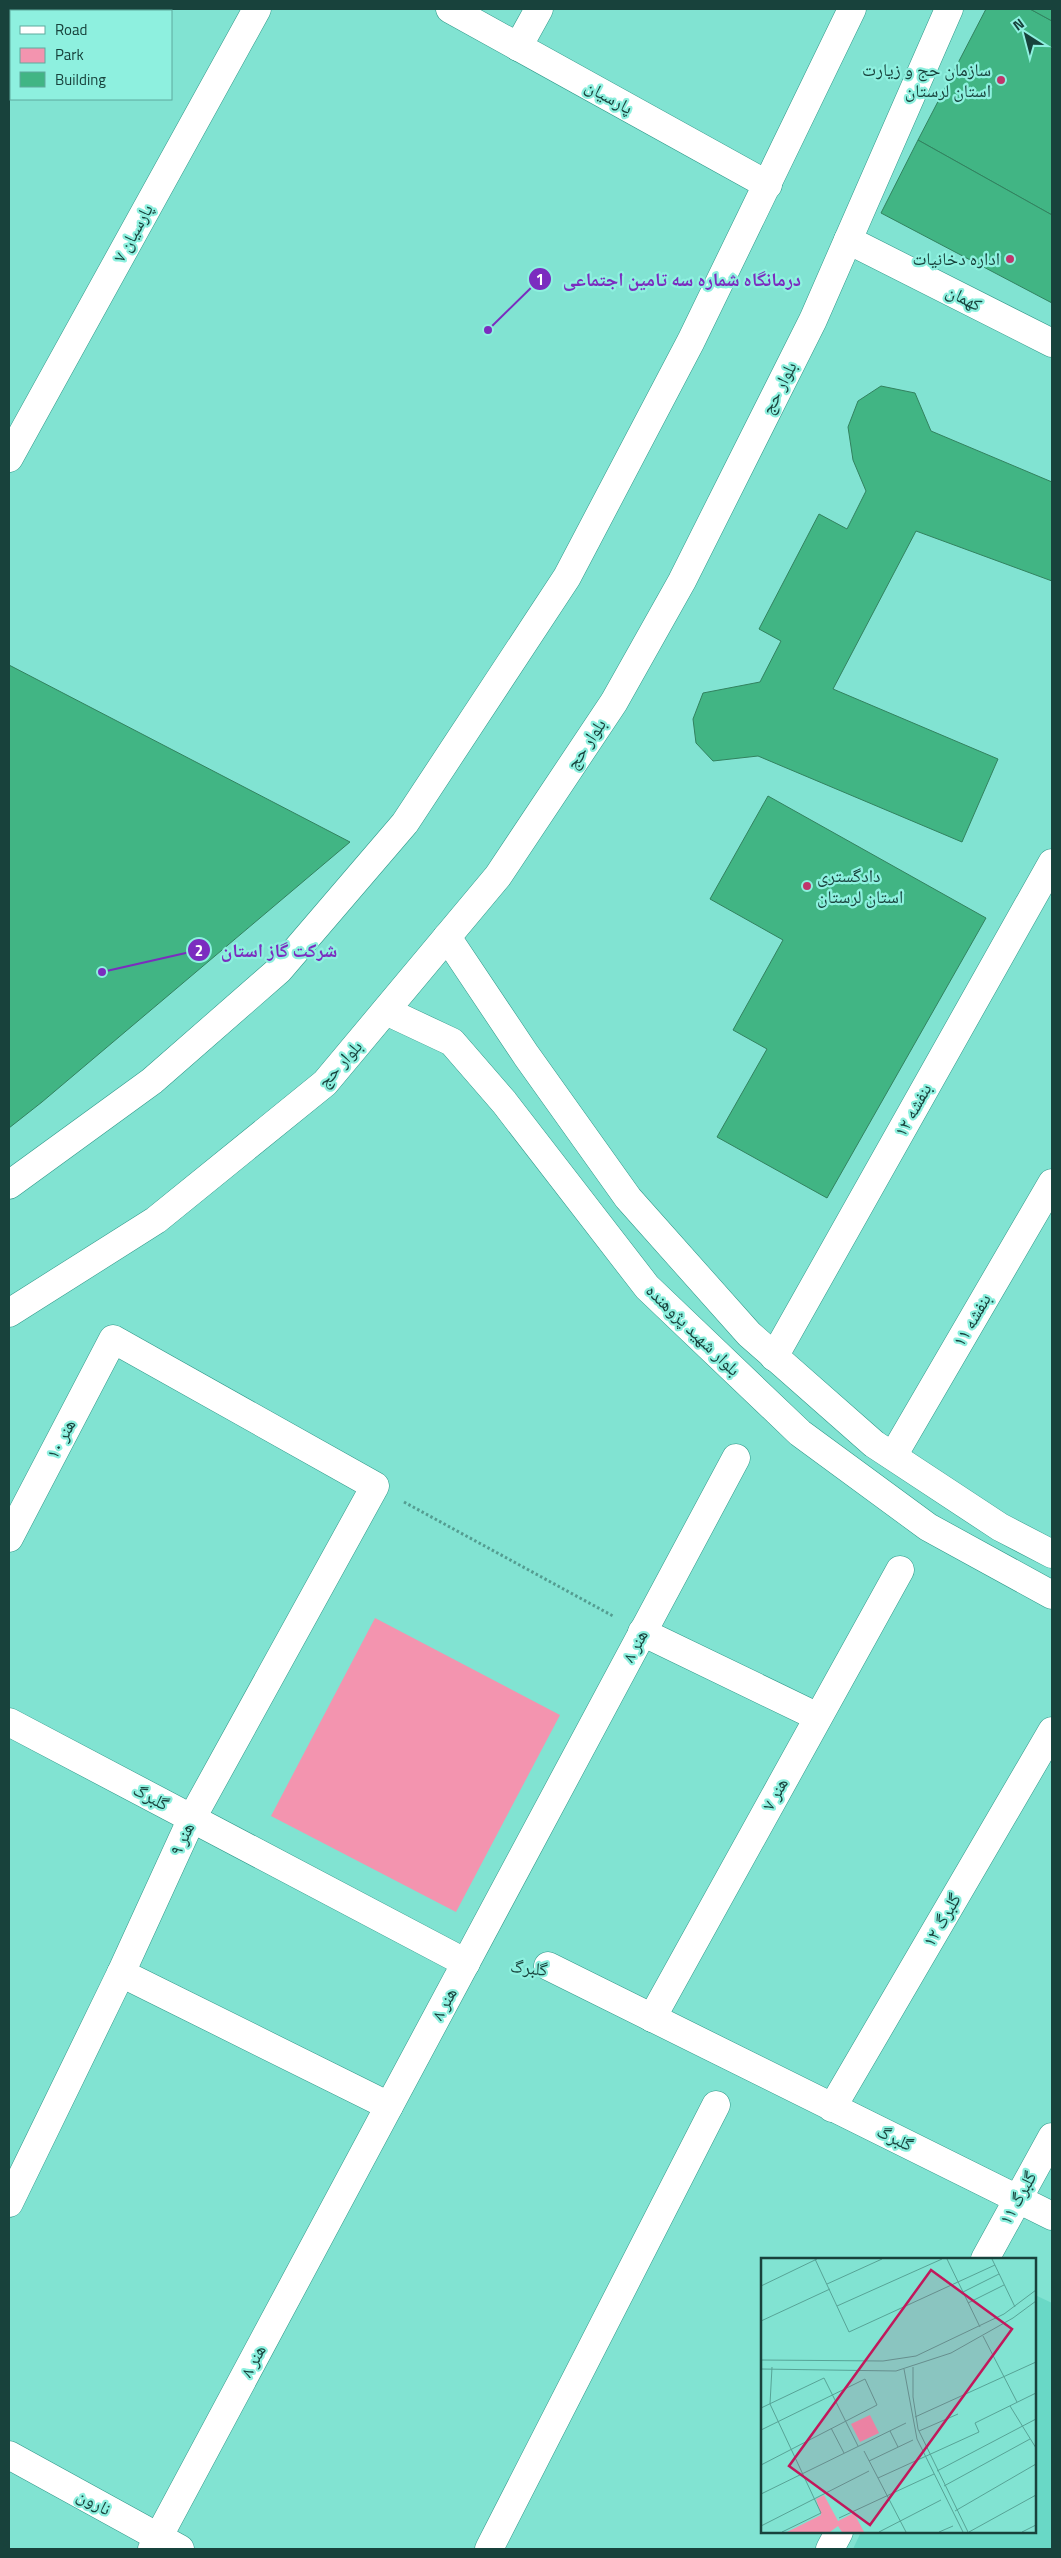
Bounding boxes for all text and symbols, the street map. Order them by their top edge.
legend [10,10,172,100]
north arrow [1001,10,1051,60]
text: N [1008,13,1028,35]
text: Road [55,18,87,41]
text: Park [55,43,84,66]
place label: سازمان حج و زیارت استان لرستان [862,56,991,104]
text: Building [55,68,106,91]
street label: پارسیان [580,72,638,121]
marker: سازمان حج و زیارت استان لرستان [995,74,1007,86]
street label: پارسیان ۷ [105,199,160,267]
place label: اداره دخانیات [912,245,1000,272]
marker: اداره دخانیات [1004,253,1016,265]
callout: درمانگاه شماره سه تامین اجتماعی [527,262,811,296]
text: درمانگاه شماره سه تامین اجتماعی [563,264,801,293]
text: 1 [536,268,544,291]
street label: کهمان [942,277,987,318]
street label: بلوار حج [754,356,803,419]
street label: بلوار حج [559,713,613,775]
place label: دادگستری استان لرستان [817,862,903,910]
marker: دادگستری استان لرستان [801,880,813,892]
callout: شرکت گاز استان [186,933,348,967]
text: شرکت گاز استان [221,935,337,964]
text: 2 [195,939,203,962]
street label: بلوار حج [311,1034,369,1094]
street label: بنفشه ۱۲ [887,1078,938,1141]
street label: بلوار شهید پژوهنده [640,1277,747,1382]
street label: بنفشه ۱۱ [946,1288,998,1351]
street label: هنر ۱۰ [39,1414,82,1464]
street label: هنر ۸ [615,1625,654,1667]
street label: هنر ۷ [755,1772,795,1815]
street label: گلبرگ [128,1776,175,1818]
street label: هنر ۹ [162,1818,201,1860]
street label: گلبرگ ۱۲ [915,1888,968,1951]
street label: گلبرگ [509,1952,550,1983]
street label: هنر ۸ [424,1983,463,2025]
street label: گلبرگ [872,2117,918,2158]
street label: گلبرگ ۱۱ [992,2166,1044,2229]
inset map [761,2258,1036,2533]
street label: هنر ۸ [233,2340,272,2382]
street label: نارون [72,2481,116,2522]

